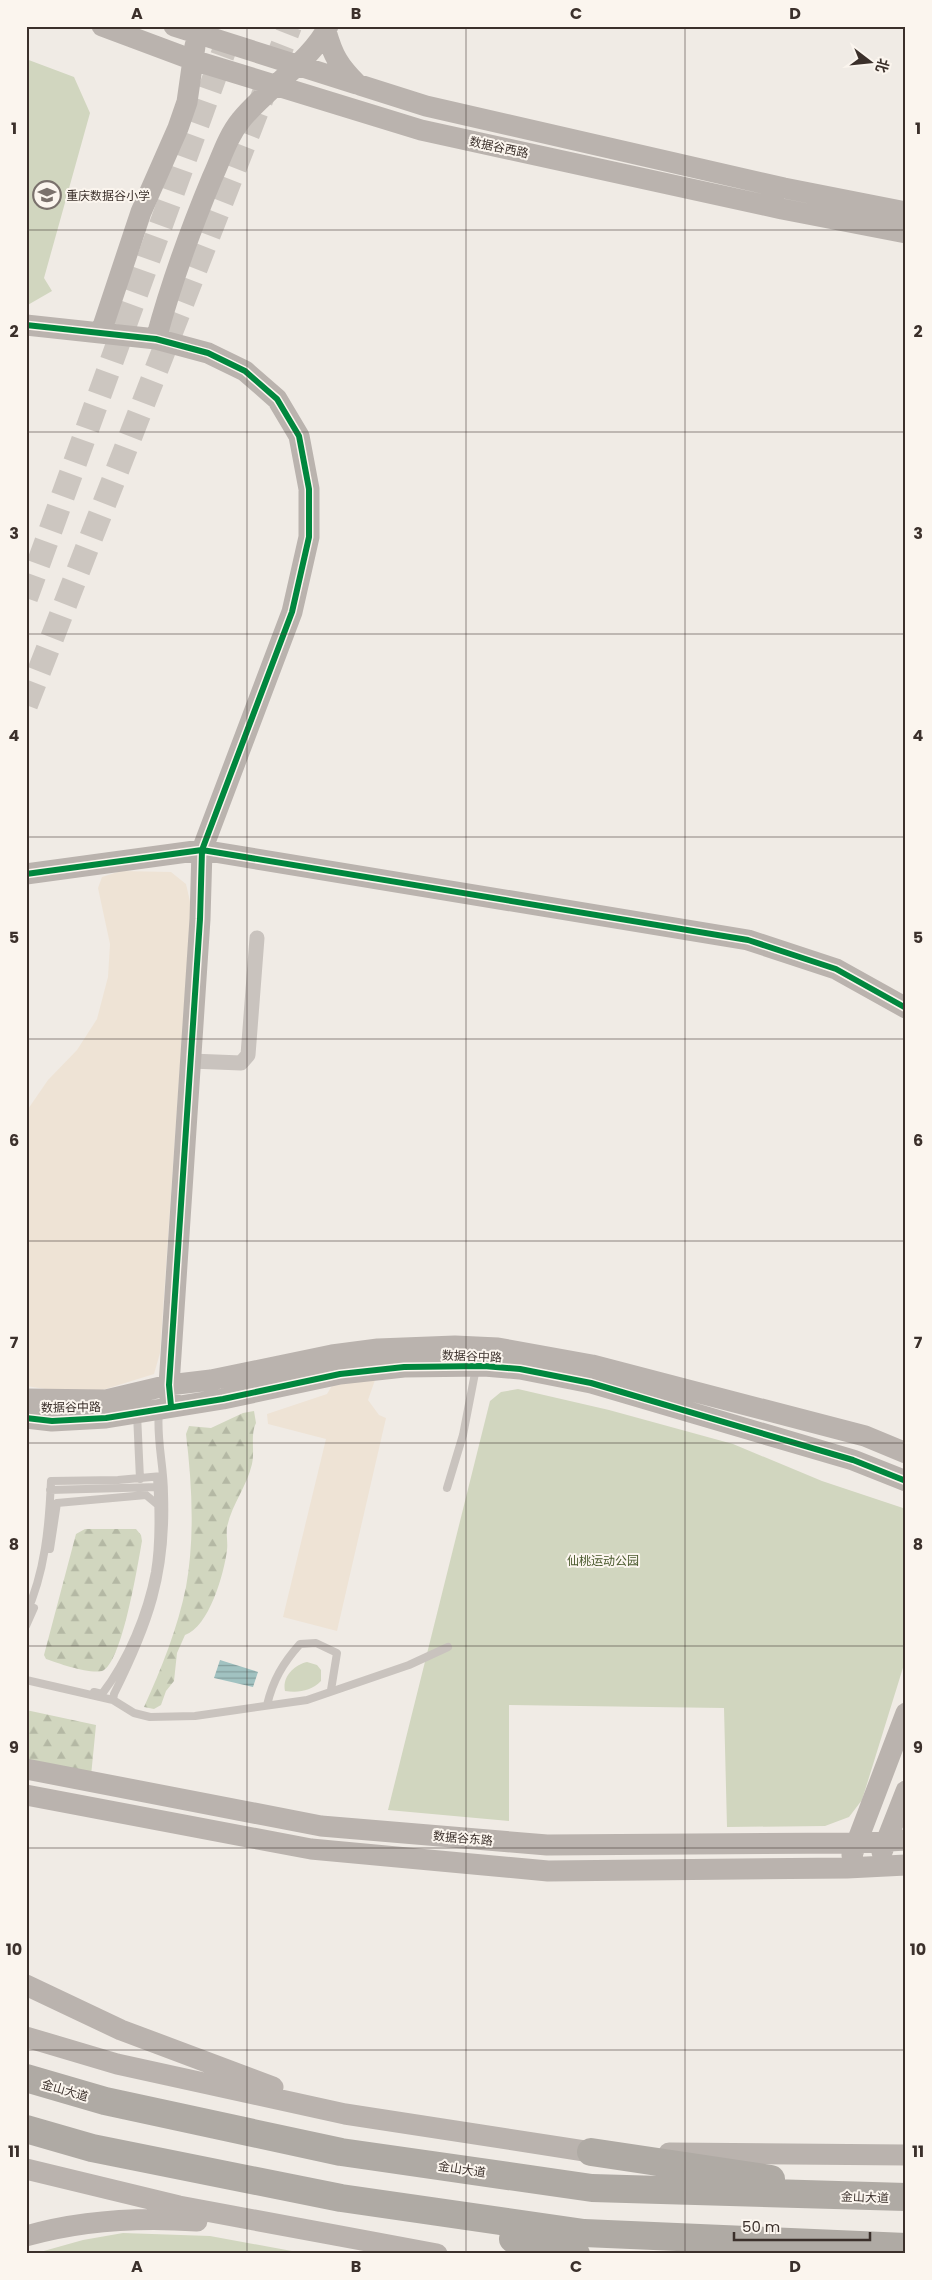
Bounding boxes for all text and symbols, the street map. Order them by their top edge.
text: A [131,2,143,25]
text: B [351,2,361,25]
text: C [570,2,582,25]
text: D [789,2,801,25]
north arrow [844,38,894,88]
text: 北 [871,56,894,75]
text: 1 [11,117,17,140]
text: 1 [915,117,921,140]
street label: 数据谷西路 [468,132,530,162]
school or university icon: 重庆数据谷小学 [32,180,62,210]
place label: 重庆数据谷小学 [66,187,150,204]
text: 2 [9,320,19,343]
text: 2 [913,320,923,343]
text: 3 [9,522,19,545]
text: 3 [913,522,923,545]
text: 4 [9,724,20,747]
text: 4 [913,724,924,747]
text: 5 [9,926,19,949]
text: 5 [913,926,923,949]
text: 6 [9,1129,19,1152]
text: 6 [913,1129,923,1152]
text: 7 [10,1331,19,1354]
text: 7 [914,1331,923,1354]
street label: 数据谷中路 [442,1346,502,1366]
street label: 数据谷中路 [41,1398,101,1416]
text: 8 [9,1533,19,1556]
text: 8 [913,1533,923,1556]
park label: 仙桃运动公园 [567,1552,639,1569]
text: 9 [9,1736,19,1759]
text: 9 [913,1736,923,1759]
street label: 数据谷东路 [432,1827,494,1849]
text: 10 [6,1938,22,1961]
text: 10 [910,1938,926,1961]
street label: 金山大道 [40,2075,90,2105]
text: 11 [8,2140,20,2163]
text: 11 [912,2140,924,2163]
street label: 金山大道 [437,2157,487,2181]
street label: 金山大道 [841,2188,889,2206]
scale bar [734,2210,871,2242]
text: 50 m [742,2216,780,2237]
text: A [131,2255,143,2278]
text: B [351,2255,361,2278]
text: C [570,2255,582,2278]
text: D [789,2255,801,2278]

